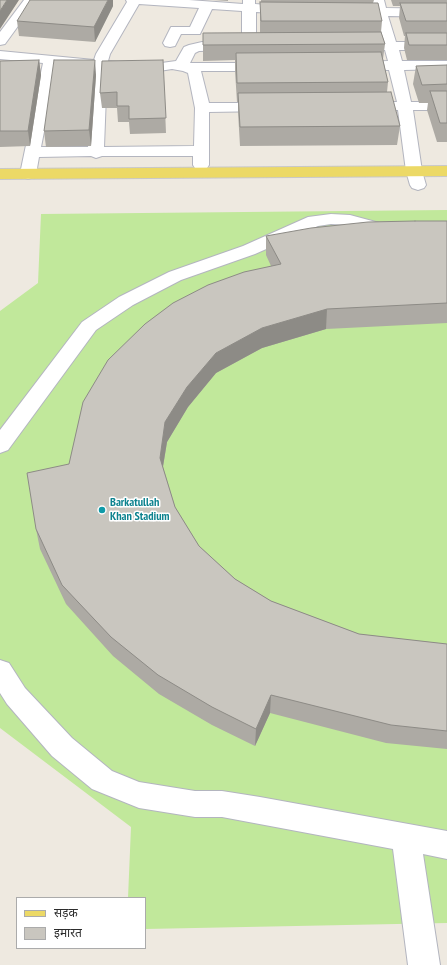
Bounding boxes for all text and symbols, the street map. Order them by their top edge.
place label: Barkatullah Khan Stadium [110,496,169,524]
marker: Barkatullah Khan Stadium [97,505,107,515]
legend [16,897,146,949]
text: सड़क [54,905,78,920]
text: इमारत [54,925,82,940]

